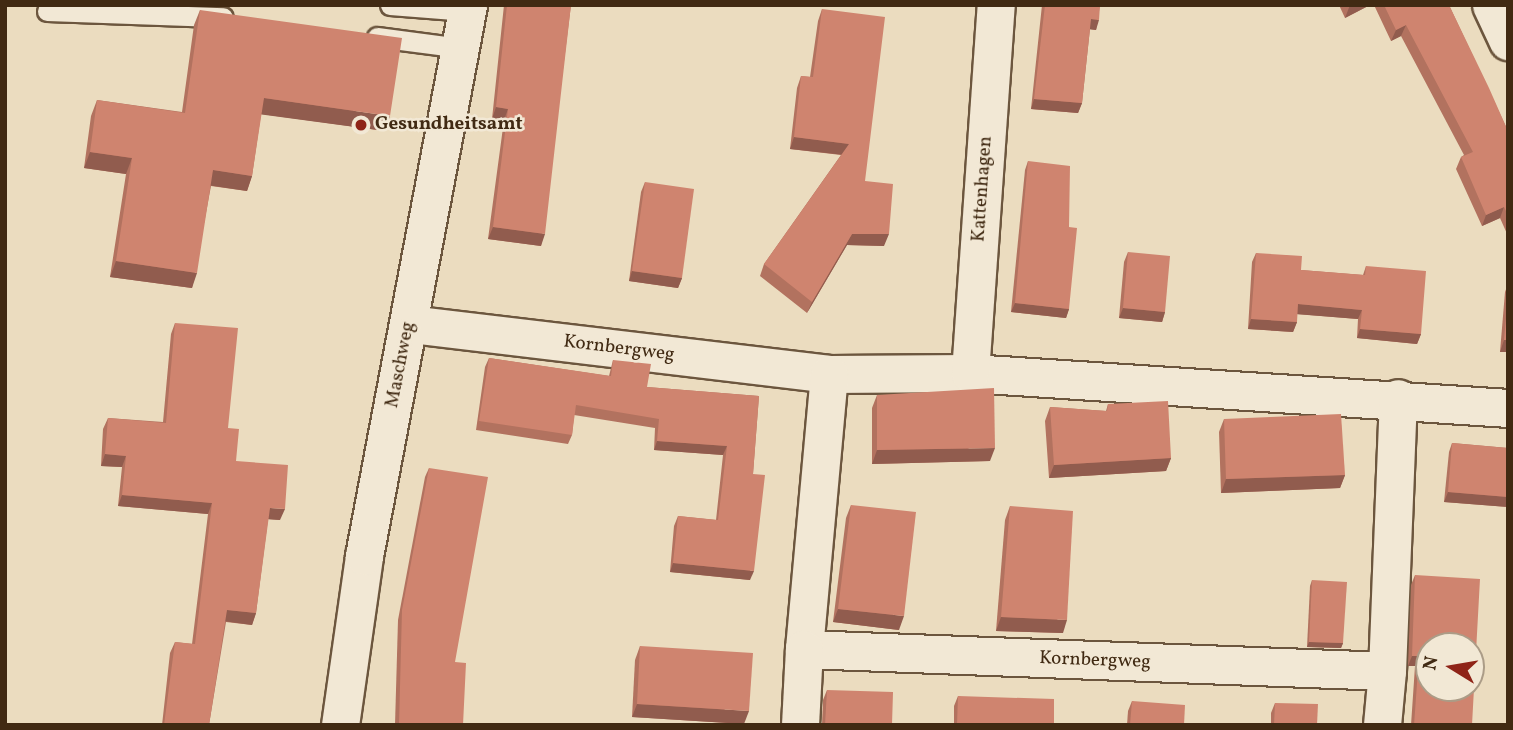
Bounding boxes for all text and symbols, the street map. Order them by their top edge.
place label: Gesundheitsamt [375,114,523,136]
marker: Gesundheitsamt [353,117,369,133]
street label: Kattenhagen [968,135,998,243]
street label: Maschweg [382,320,420,410]
street label: Kornbergweg [562,331,676,367]
north arrow [1415,632,1485,702]
street label: Kornbergweg [1039,648,1151,674]
text: N [1417,654,1445,673]

